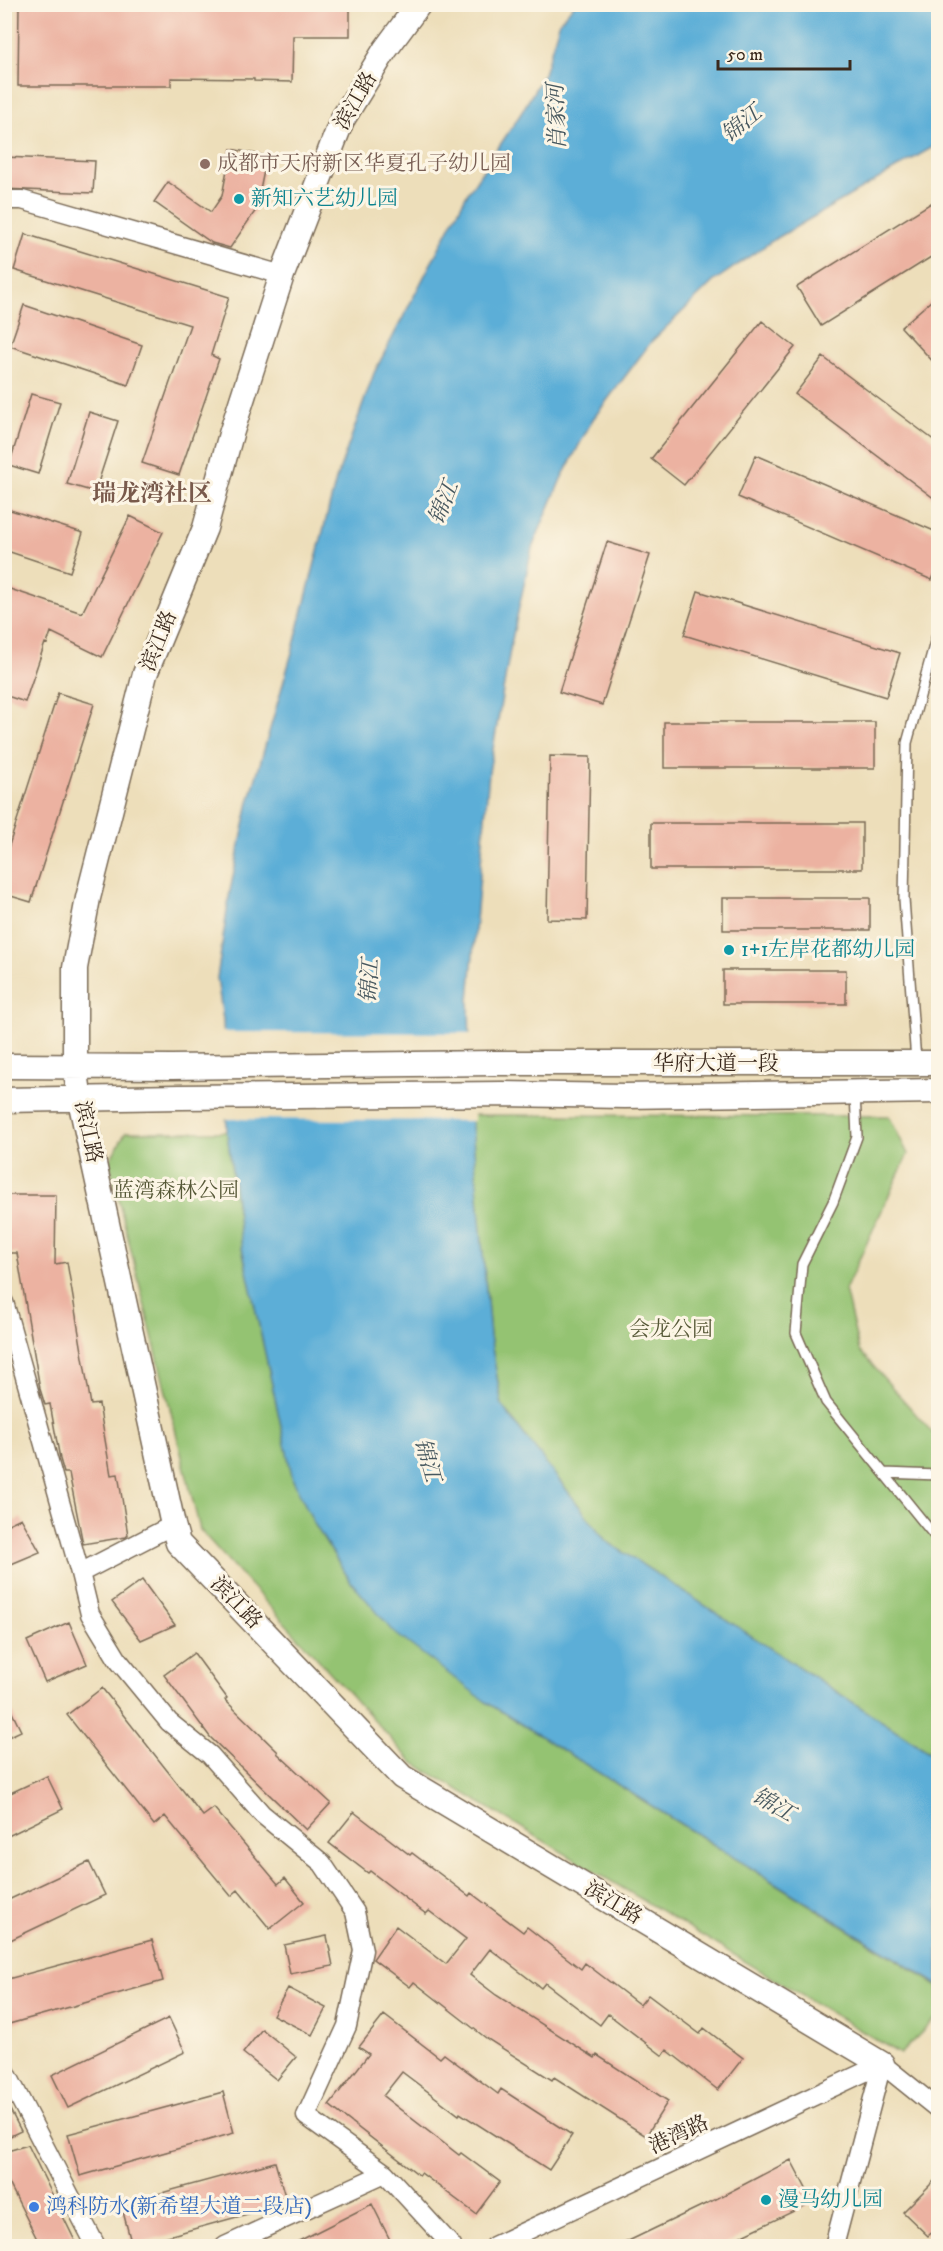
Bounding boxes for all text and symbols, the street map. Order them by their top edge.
scale bar [718,33,850,71]
text: 50 m [727,44,763,66]
street label: 滨江路 [329,67,383,135]
water label: 肖家河 [542,80,572,150]
water label: 锦江 [716,98,770,148]
place label: 成都市天府新区华夏孔子幼儿园 [217,151,511,177]
marker: 成都市天府新区华夏孔子幼儿园 [198,157,212,171]
place label: 新知六艺幼儿园 [251,186,398,212]
marker: 新知六艺幼儿园 [232,192,246,206]
water label: 锦江 [423,475,466,528]
district label: 瑞龙湾社区 [92,479,212,509]
street label: 滨江路 [135,607,183,675]
place label: 1+1左岸花都幼儿园 [741,937,915,963]
marker: 1+1左岸花都幼儿园 [722,943,736,957]
water label: 锦江 [355,955,385,1004]
street label: 华府大道一段 [653,1051,779,1077]
street label: 滨江路 [69,1098,107,1166]
park label: 蓝湾森林公园 [113,1178,239,1204]
park label: 会龙公园 [629,1317,713,1343]
water label: 锦江 [408,1435,447,1488]
street label: 滨江路 [205,1571,267,1635]
water label: 锦江 [747,1782,801,1829]
street label: 滨江路 [579,1876,647,1930]
street label: 港湾路 [645,2110,713,2160]
place label: 漫马幼儿园 [778,2187,883,2213]
marker: 漫马幼儿园 [759,2193,773,2207]
place label: 鸿科防水(新希望大道二段店) [46,2194,312,2220]
marker: 鸿科防水(新希望大道二段店) [27,2200,41,2214]

